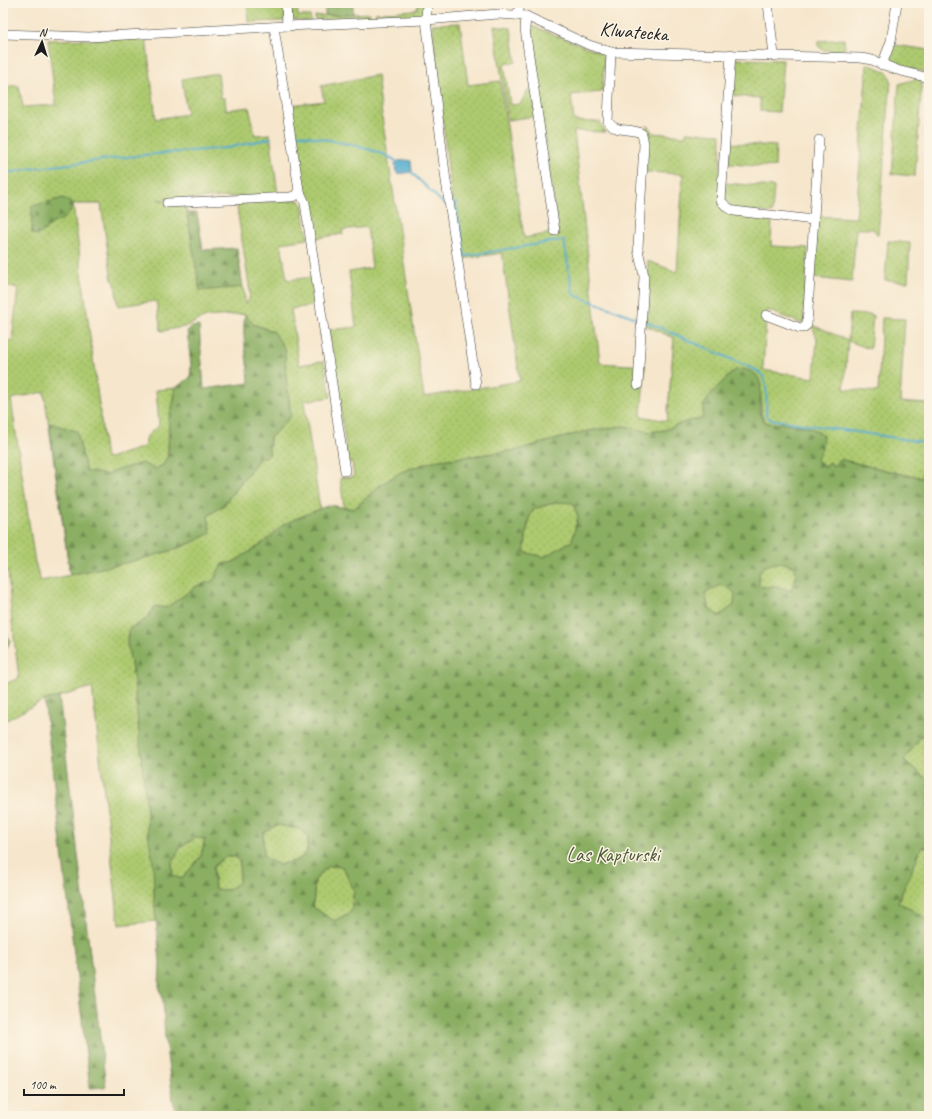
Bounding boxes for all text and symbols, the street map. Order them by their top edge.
street label: Klwatecka [599,16,671,47]
north arrow [22,22,62,62]
text: N [39,25,49,39]
park label: Las Kapturski [567,842,662,867]
scale bar [24,1071,124,1097]
text: 100 m [30,1077,57,1093]

